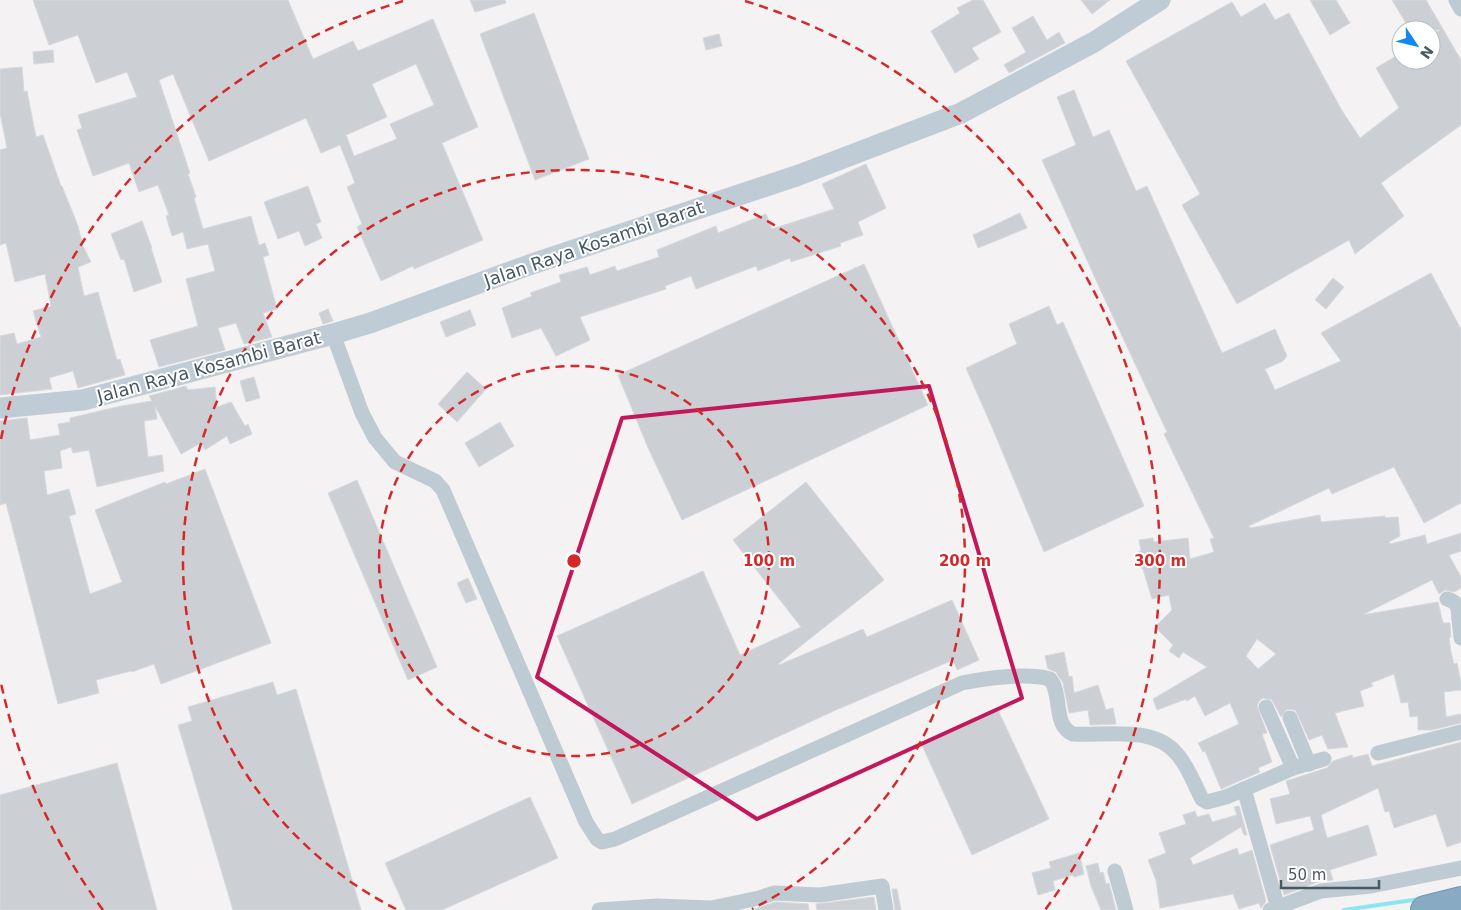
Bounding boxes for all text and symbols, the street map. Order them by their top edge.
north arrow [1391,20,1441,70]
text: N [1417,43,1437,62]
street label: Jalan Raya Kosambi Barat [480,196,706,291]
street label: Jalan Raya Kosambi Barat [94,326,323,407]
centre of rings [565,552,583,570]
text: 100 m [743,552,795,570]
text: 200 m [939,552,991,570]
text: 300 m [1134,552,1186,570]
scale bar [1281,858,1378,890]
text: 50 m [1288,866,1326,884]

